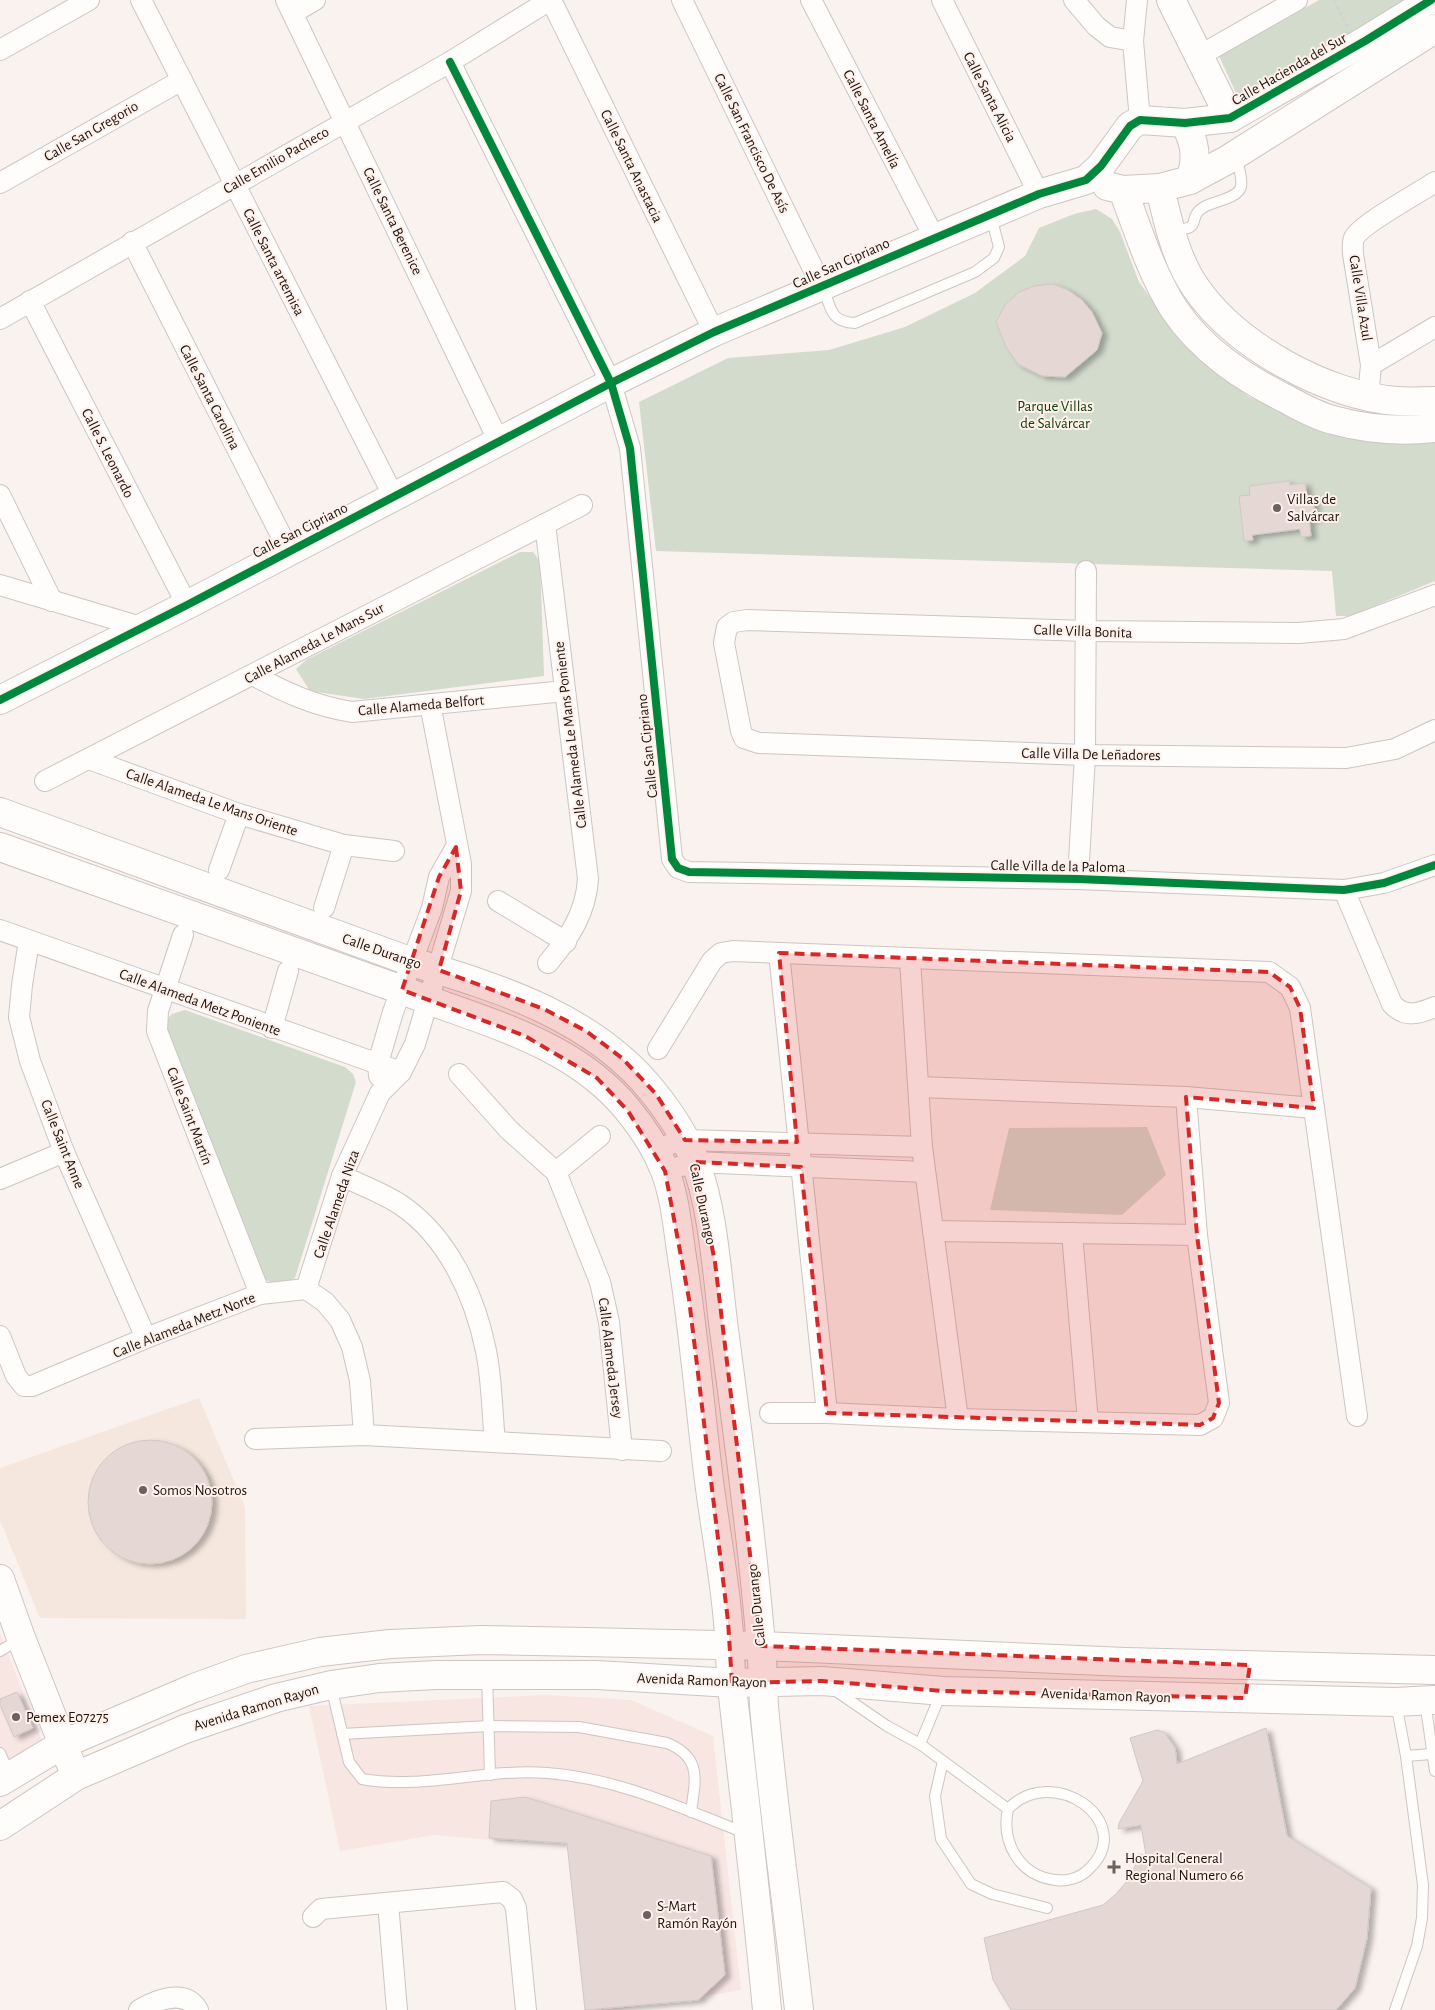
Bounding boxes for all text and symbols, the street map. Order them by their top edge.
street label: Calle Hacienda del Sur [1229,30,1349,108]
street label: Calle Santa Alicia [960,50,1019,145]
street label: Calle Santa Amelía [840,67,903,171]
street label: Calle San Francisco De Asís [711,71,792,216]
street label: Calle San Gregorio [42,98,141,164]
street label: Calle Santa Anastacia [598,107,665,225]
street label: Calle Emilio Pacheco [221,124,332,197]
street label: Calle Santa Berenice [360,165,425,277]
street label: Calle Santa artemisa [240,206,307,318]
street label: Calle San Cipriano [790,235,892,292]
street label: Calle Villa Azul [1346,254,1375,342]
street label: Calle Santa Carolina [177,342,243,452]
park label: Parque Villas de Salvárcar [1017,399,1093,431]
street label: Calle S. Leonardo [79,406,137,500]
place label: Villas de Salvárcar [1287,492,1340,524]
street label: Calle San Cipriano [250,500,350,561]
marker: Villas de Salvárcar [1271,502,1283,514]
street label: Calle Alameda Le Mans Sur [242,600,387,687]
street label: Calle Villa Bonita [1033,622,1133,641]
street label: Calle Alameda Le Mans Poniente [552,640,589,829]
street label: Calle Alameda Belfort [357,692,485,718]
street label: Calle San Cipriano [635,693,660,799]
street label: Calle Villa De Leñadores [1021,746,1161,763]
street label: Calle Alameda Le Mans Oriente [124,766,300,839]
street label: Calle Villa de la Paloma [990,858,1126,875]
street label: Calle Durango [340,931,423,972]
street label: Calle Alameda Metz Poniente [117,966,283,1039]
street label: Calle Saint Martín [164,1065,215,1167]
street label: Calle Saint Anne [38,1098,87,1191]
street label: Calle Alameda Niza [311,1148,362,1260]
street label: Calle Durango [687,1162,718,1246]
street label: Calle Alameda Metz Norte [111,1290,258,1361]
street label: Calle Alameda Jersey [596,1297,625,1420]
place label: Somos Nosotros [153,1483,247,1498]
marker: Somos Nosotros [137,1484,149,1496]
street label: Calle Durango [745,1563,768,1647]
street label: Avenida Ramon Rayon [637,1671,767,1690]
street label: Avenida Ramon Rayon [192,1681,321,1734]
street label: Avenida Ramon Rayon [1041,1686,1171,1705]
place label: Pemex E07275 [26,1710,109,1725]
marker: Pemex E07275 [10,1711,22,1723]
place label: Hospital General Regional Numero 66 [1125,1851,1244,1883]
marker: Hospital General Regional Numero 66 [1107,1860,1121,1874]
place label: S-Mart Ramón Rayón [657,1899,737,1931]
marker: S-Mart Ramón Rayón [641,1909,653,1921]

